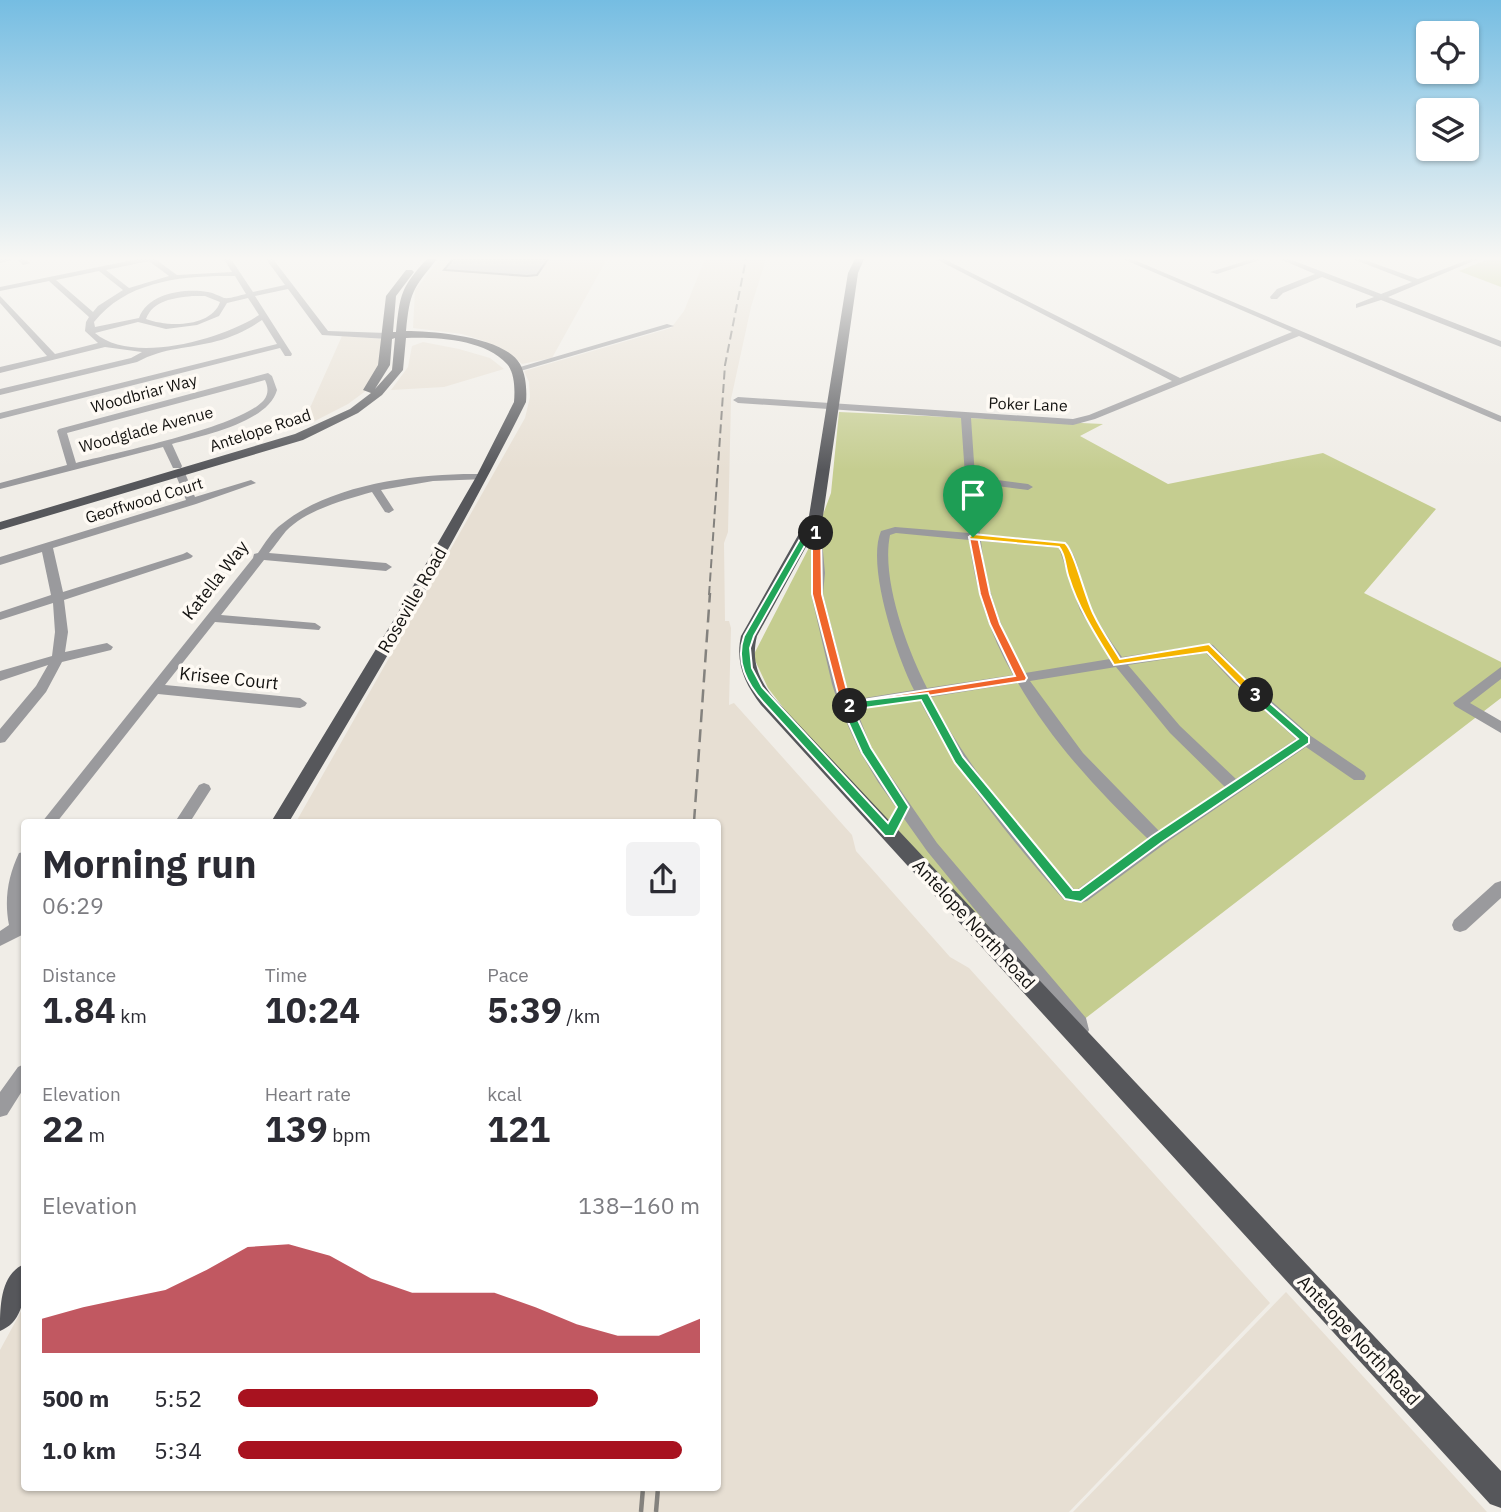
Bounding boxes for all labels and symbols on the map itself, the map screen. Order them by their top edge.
street label: Woodbriar Way [89,369,199,417]
street label: Poker Lane [988,393,1068,415]
street label: Woodglade Avenue [77,401,215,456]
street label: Antelope Road [207,404,313,456]
pin [943,465,1003,537]
street label: Geoffwood Court [83,473,205,527]
pin: 1 [798,516,834,550]
street label: Katella Way [177,536,253,624]
street label: Roseville Road [372,543,452,657]
street label: Krisee Court [178,661,280,695]
pin: 3 [1238,678,1274,712]
pin: 2 [832,688,868,724]
street label: Antelope North Road [908,854,1040,994]
street label: Antelope North Road [1293,1270,1425,1410]

